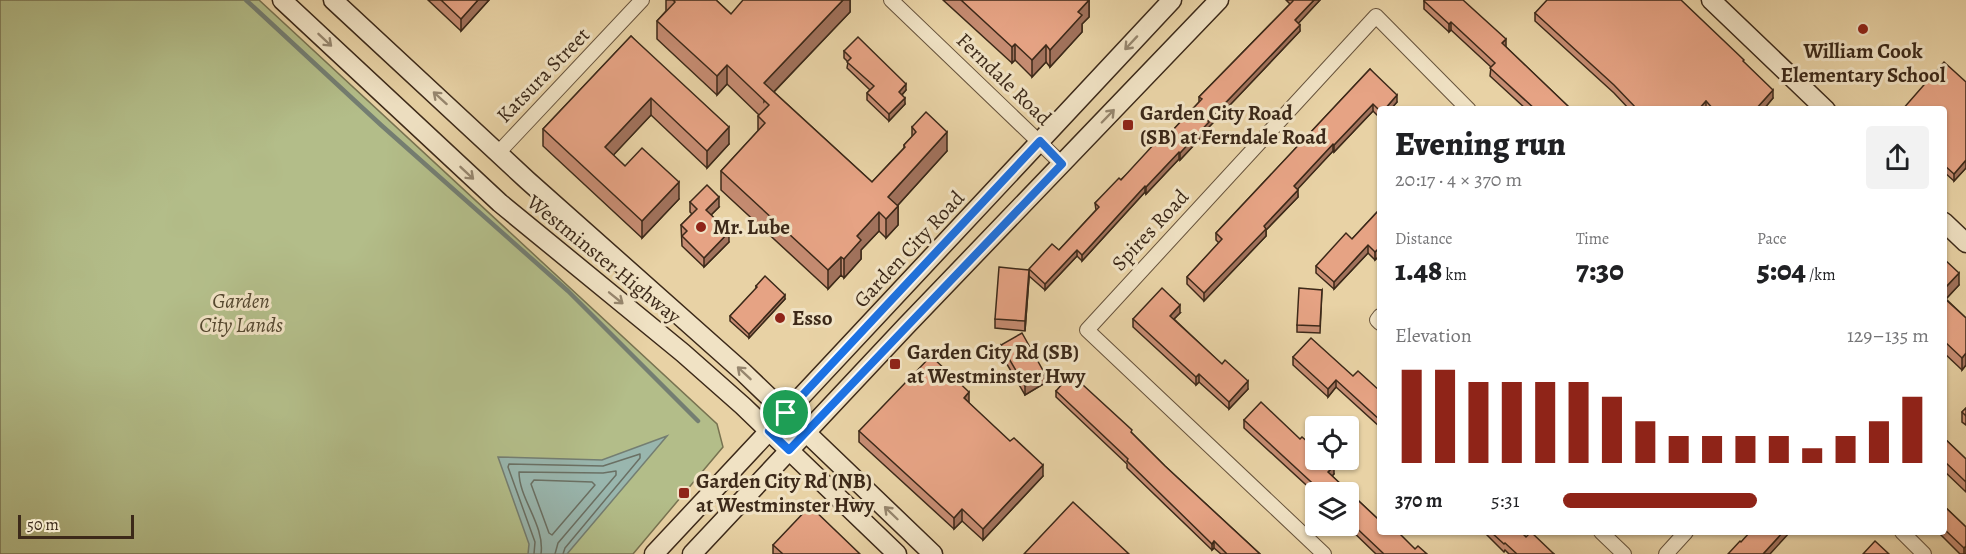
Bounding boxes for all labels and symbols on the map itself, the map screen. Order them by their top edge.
street label: Katsura Street [490,21,596,129]
marker: William Cook Elementary School [1856,22,1870,36]
street label: Ferndale Road [950,26,1058,132]
one-way arrow [317,33,332,47]
one-way arrow [1124,35,1139,50]
place label: William Cook Elementary School [1781,37,1946,89]
one-way arrow [433,91,448,105]
place label: Garden City Road (SB) at Ferndale Road [1140,99,1327,151]
one-way arrow [1101,108,1115,123]
marker: Garden City Road (SB) at Ferndale Road [1121,118,1135,132]
one-way arrow [460,166,475,180]
street label: Spires Road [1105,183,1195,277]
street label: Garden City Road [847,184,971,314]
street label: Westminster Highway [520,187,687,330]
place label: Mr. Lube [713,213,790,241]
marker: Mr. Lube [694,220,708,234]
park label: Garden City Lands [199,287,283,339]
one-way arrow [608,292,624,305]
place label: Esso [792,304,833,332]
marker: Esso [773,311,787,325]
place label: Garden City Rd (SB) at Westminster Hwy [907,338,1086,390]
marker: Garden City Rd (SB) at Westminster Hwy [888,357,902,371]
one-way arrow [736,366,751,380]
pin [760,387,811,438]
place label: Garden City Rd (NB) at Westminster Hwy [696,467,875,519]
marker: Garden City Rd (NB) at Westminster Hwy [677,486,691,500]
one-way arrow [883,506,898,521]
scale bar [18,512,134,540]

